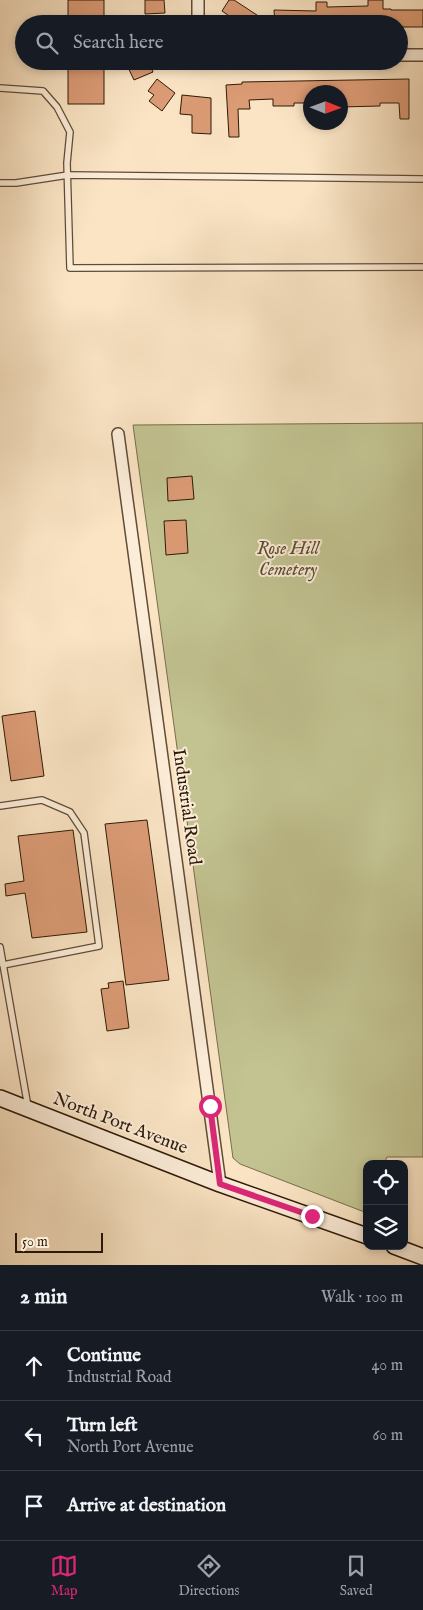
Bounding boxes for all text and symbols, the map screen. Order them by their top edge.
search box [15,15,408,70]
icon: search [33,29,61,57]
text: Search here [73,31,164,55]
north arrow [303,85,348,130]
park label: Rose Hill Cemetery [257,538,321,582]
street label: Industrial Road [166,747,206,867]
street label: North Port Avenue [49,1088,191,1160]
route start [199,1095,222,1118]
map controls [363,1160,408,1250]
button: locate [363,1160,408,1205]
route end [301,1205,324,1228]
button: layers [363,1205,408,1250]
scale bar [15,1230,102,1253]
text: 50 m [22,1233,48,1251]
text: 2 min [20,1284,67,1311]
text: Walk · 100 m [321,1288,403,1308]
text: Continue [67,1344,141,1368]
icon: ahead [20,1352,48,1380]
text: 40 m [371,1356,403,1376]
text: Industrial Road [67,1368,171,1388]
text: Turn left [67,1414,138,1438]
icon: left [20,1422,48,1450]
text: 60 m [373,1426,403,1446]
text: North Port Avenue [67,1438,194,1458]
icon: arrive [20,1492,48,1520]
text: Arrive at destination [67,1494,226,1518]
tab: Map [50,1552,78,1600]
tab: Directions [178,1552,239,1600]
tab: Saved [340,1552,373,1600]

